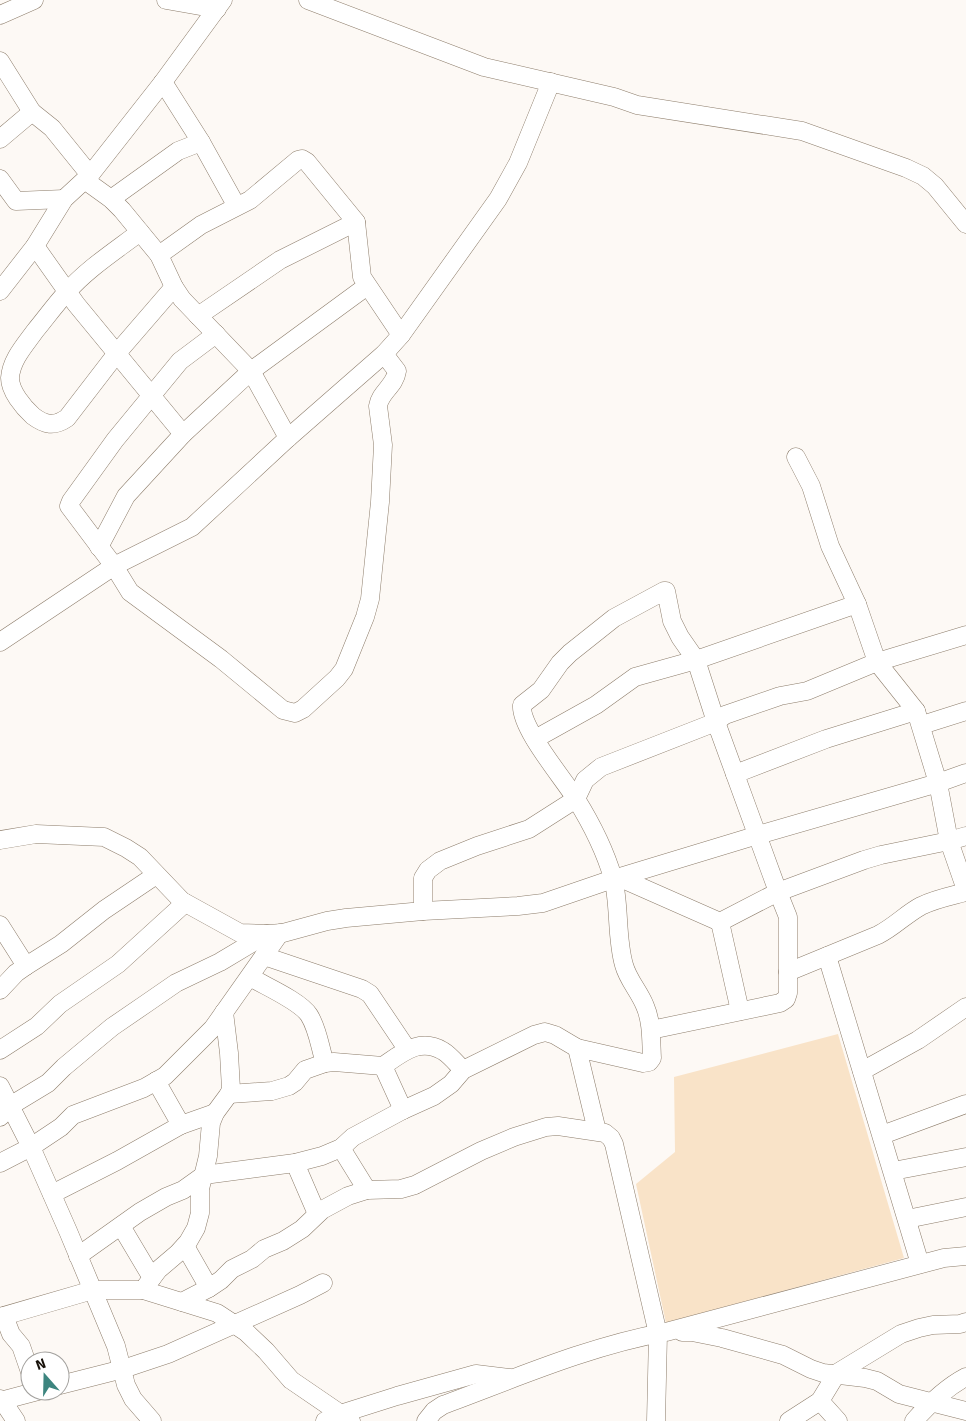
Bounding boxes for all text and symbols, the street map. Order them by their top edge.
north arrow [20,1351,70,1401]
text: N [33,1355,48,1374]

